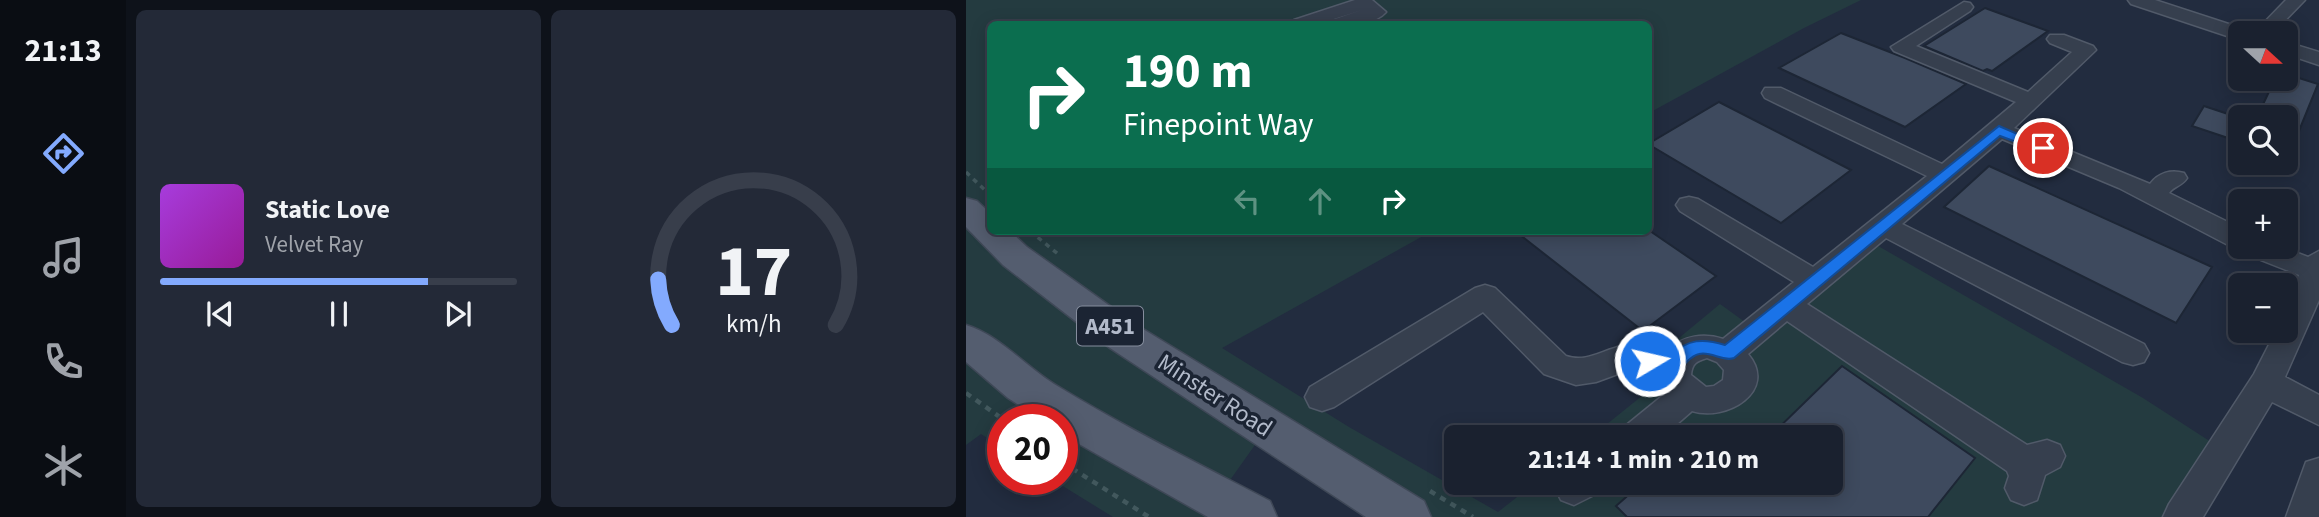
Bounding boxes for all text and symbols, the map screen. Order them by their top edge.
north arrow [2228,21,2298,91]
map controls [2228,21,2298,343]
text: 21:13 [24,28,102,74]
text: 190 m [1123,37,1252,107]
icon: right [1008,49,1099,140]
text: Finepoint Way [1123,102,1313,148]
button: search [2228,105,2298,175]
pin [2013,118,2073,178]
icon: directions [39,129,88,178]
icon: arrive [2024,129,2062,167]
icon: left [1228,182,1266,220]
icon: ahead [1301,182,1339,220]
icon: right [1374,182,1412,220]
button: + [2228,189,2298,259]
text: Static Love [265,191,390,228]
text: 17 [715,220,792,324]
text: Velvet Ray [265,228,363,261]
icon: music [39,233,88,282]
button: − [2228,273,2298,343]
icon: previous [201,295,239,333]
icon: pause [320,295,358,333]
icon: next [439,295,477,333]
text: km/h [726,305,781,341]
road number: A451 [1077,306,1143,346]
position arrow [1613,324,1687,398]
icon: phone [39,337,88,386]
street label: Minster Road [1151,345,1279,446]
speed limit sign: 20 [987,404,1078,495]
icon: climate [39,441,88,490]
text: 21:14 · 1 min · 210 m [1528,441,1759,478]

